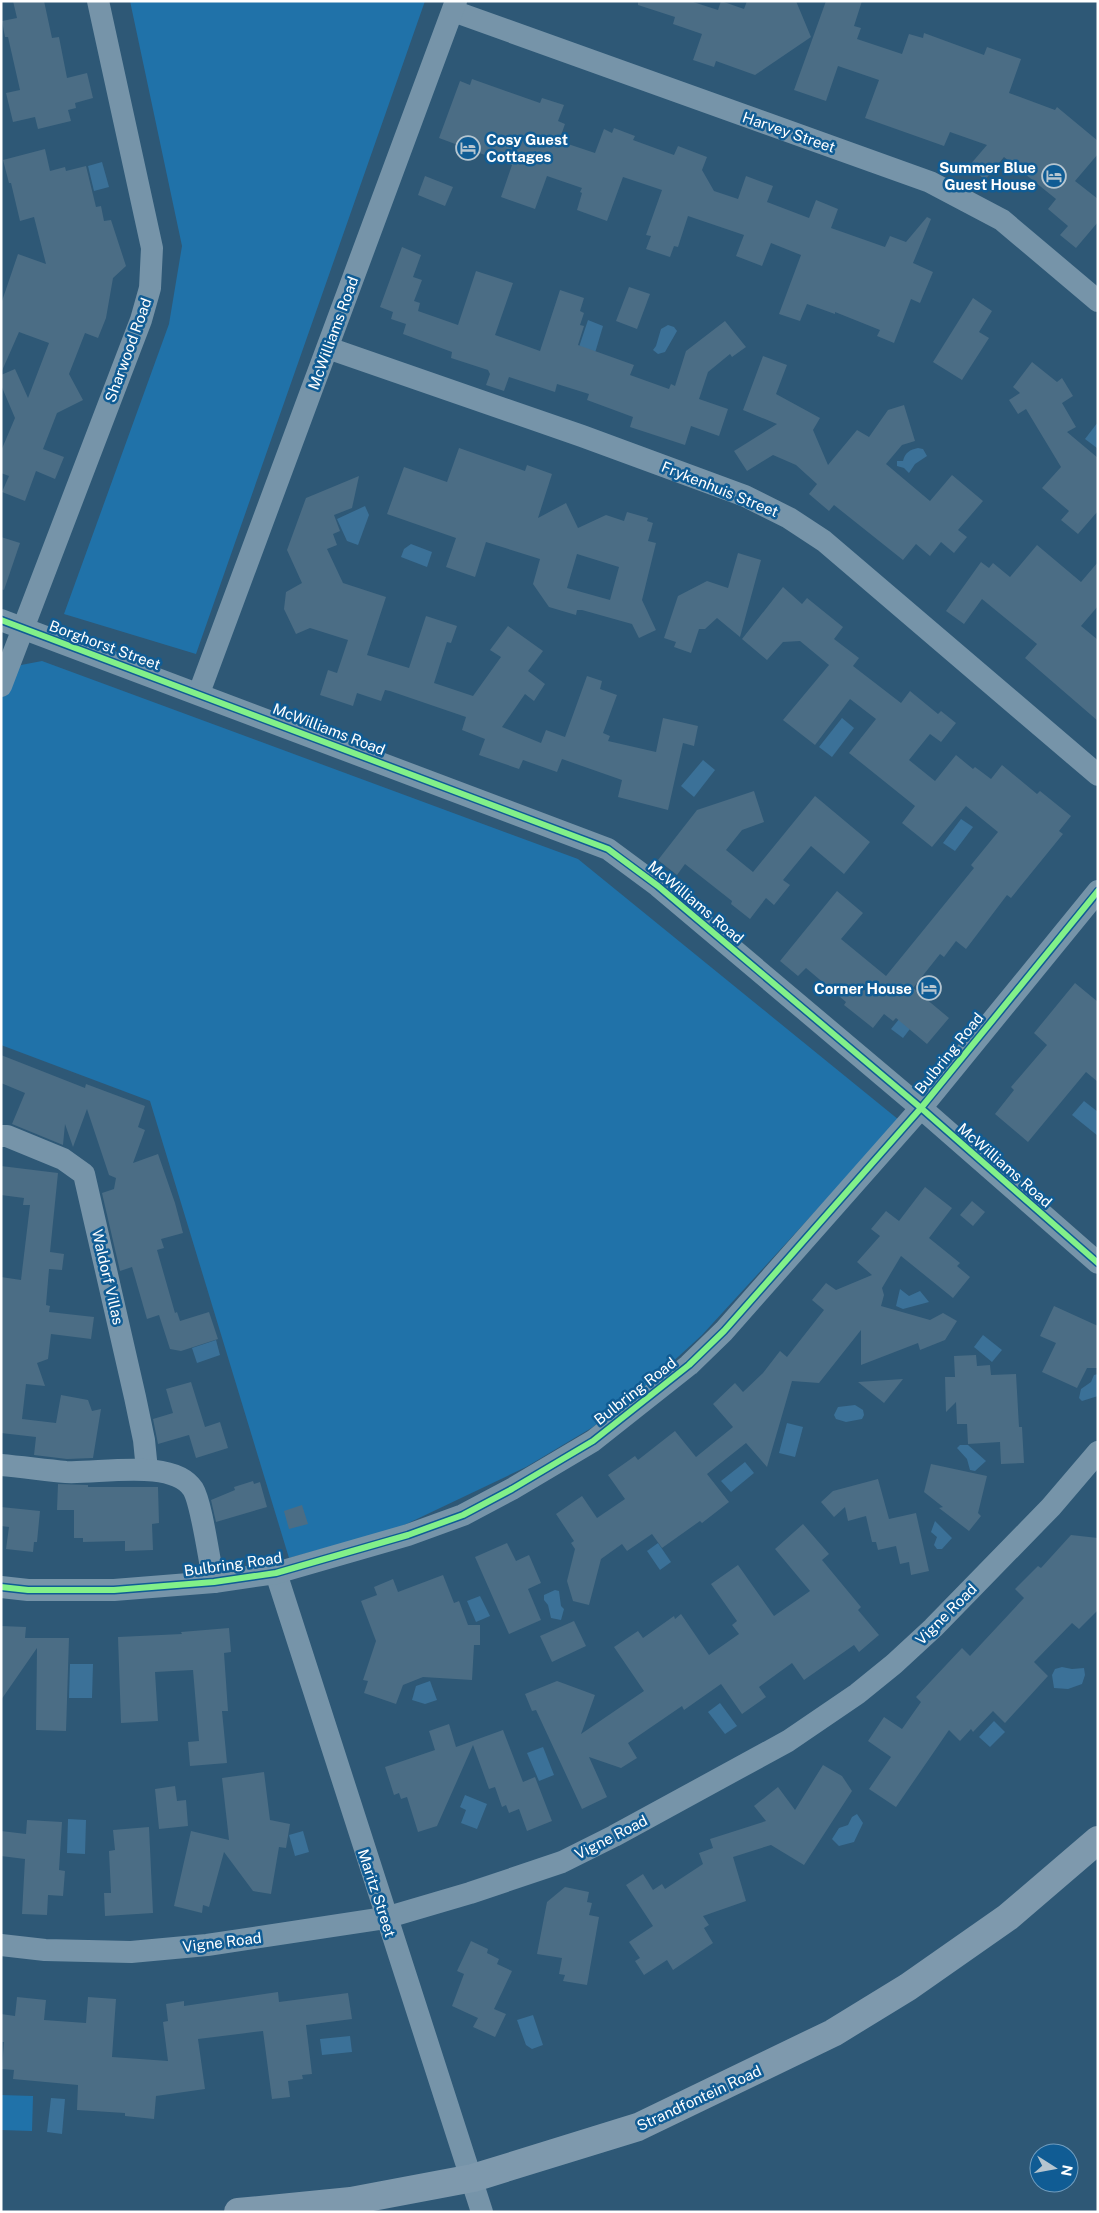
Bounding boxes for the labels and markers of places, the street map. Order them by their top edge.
place label: Cosy Guest Cottages [486,131,568,165]
hotel icon: Cosy Guest Cottages [455,135,481,161]
place label: Summer Blue Guest House [939,159,1036,193]
hotel icon: Summer Blue Guest House [1041,163,1067,189]
hotel icon: Corner House [916,975,942,1001]
place label: Corner House [814,980,912,997]

